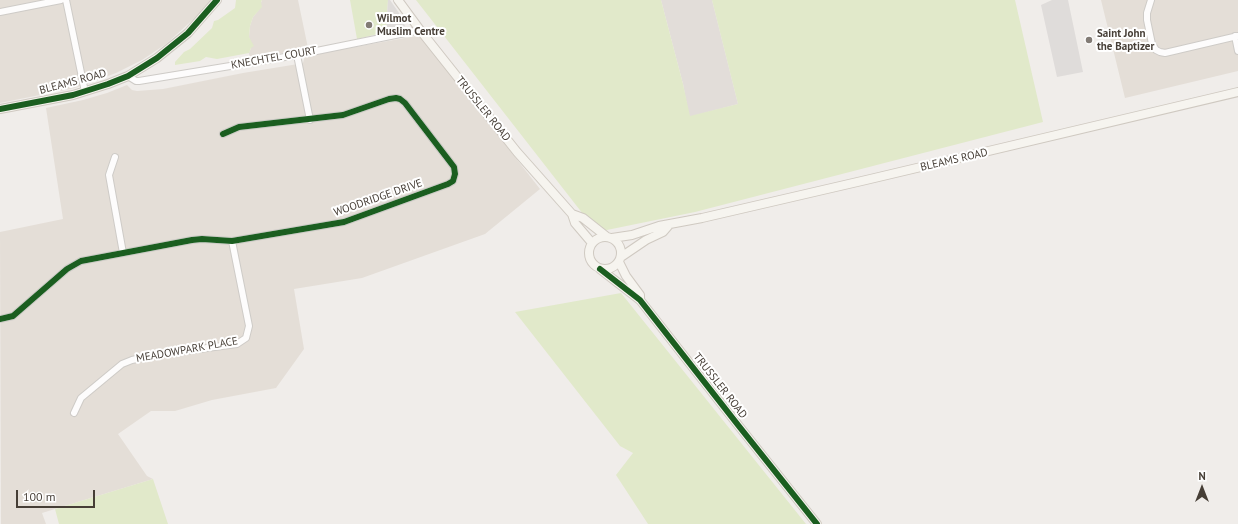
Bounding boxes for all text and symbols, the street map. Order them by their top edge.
place label: Wilmot Muslim Centre [377,12,445,38]
marker: Wilmot Muslim Centre [364,20,374,30]
place label: Saint John the Baptizer [1097,27,1154,53]
marker: Saint John the Baptizer [1084,35,1094,45]
street label: KNECHTEL COURT [230,44,318,72]
street label: BLEAMS ROAD [38,67,108,97]
street label: TRUSSLER ROAD [453,74,513,144]
street label: BLEAMS ROAD [919,146,989,174]
street label: WOODRIDGE DRIVE [332,177,424,219]
street label: MEADOWPARK PLACE [135,335,239,365]
street label: TRUSSLER ROAD [690,351,750,421]
north arrow [1182,468,1222,508]
text: N [1198,469,1206,483]
scale bar [18,482,97,508]
text: 100 m [23,489,56,504]

